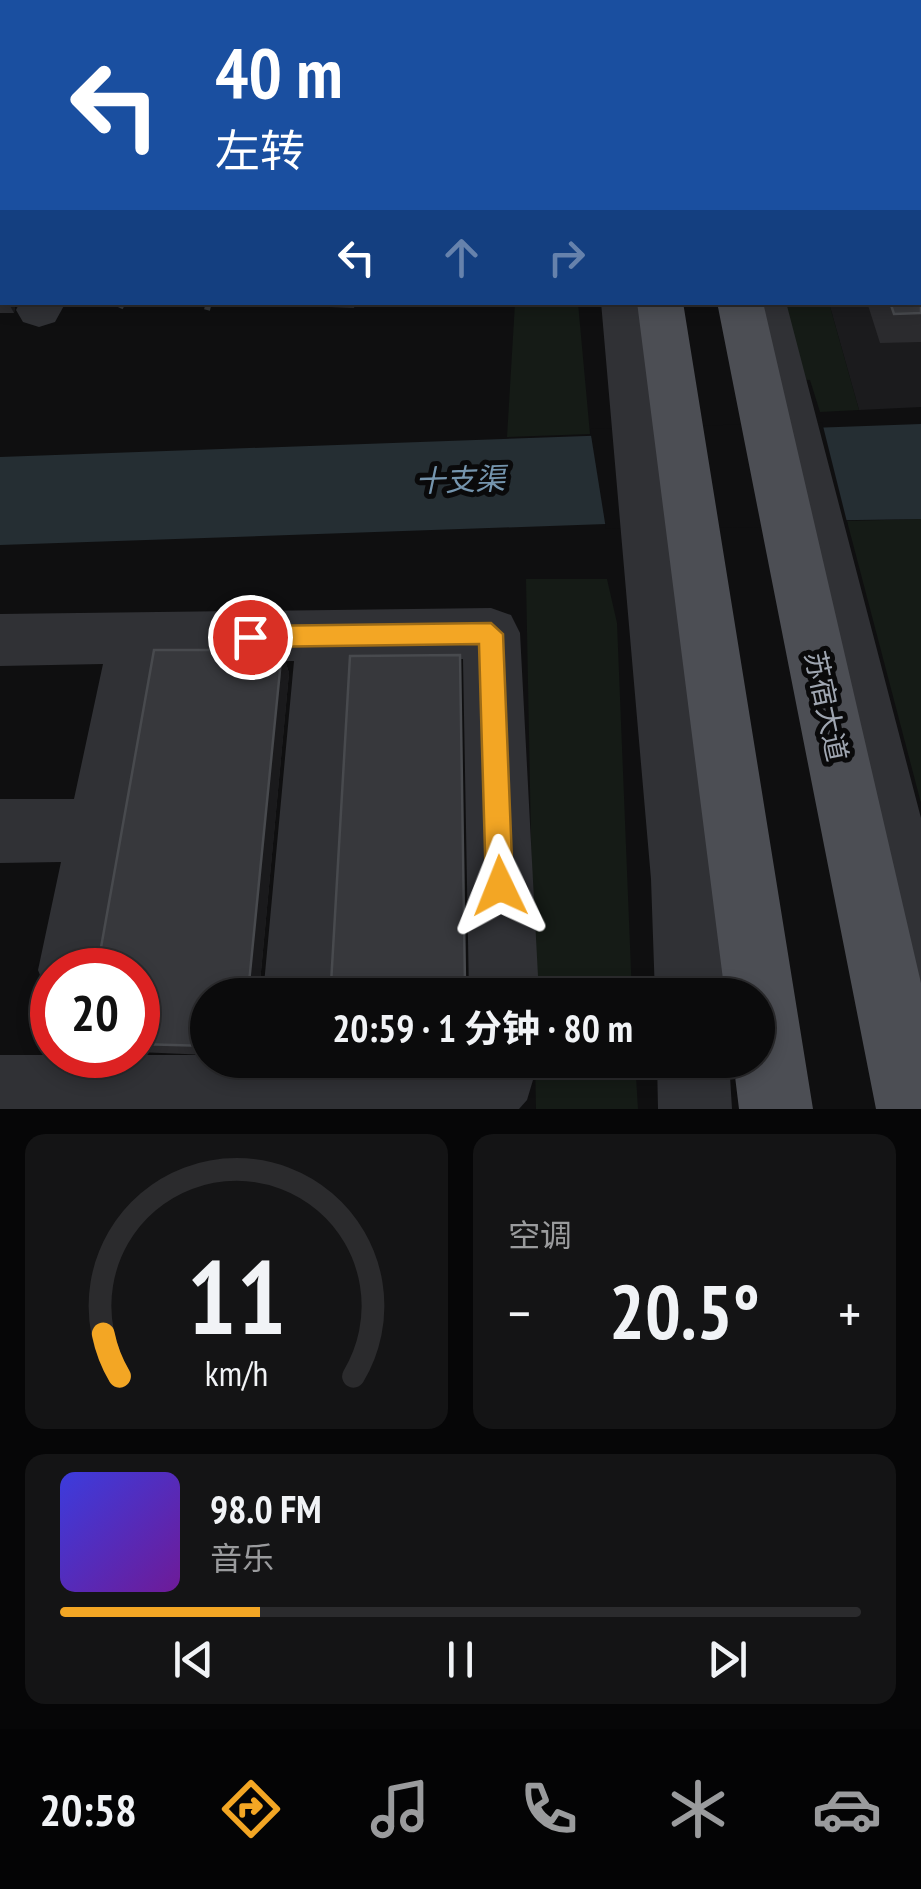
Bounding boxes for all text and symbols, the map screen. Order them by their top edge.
text: 40 m [215,27,343,117]
icon: left [50,40,180,170]
text: 左转 [215,121,305,179]
icon: left [329,230,384,285]
icon: ahead [434,230,489,285]
icon: right [539,230,594,285]
water label: 十支渠 [414,458,510,500]
pin [208,595,293,680]
icon: arrive [223,610,278,665]
street label: 苏宿大道 [797,647,857,765]
position arrow [448,834,552,938]
speed limit sign: 20 [30,948,160,1078]
text: 20:59 · 1 分钟 · 80 m [332,1003,633,1052]
text: 空调 [508,1214,572,1256]
text: 11 [187,1228,286,1363]
text: 20.5° [609,1263,760,1360]
text: − [508,1277,531,1348]
text: + [838,1277,861,1348]
text: km/h [205,1350,268,1396]
text: 98.0 FM [210,1484,322,1533]
text: 音乐 [210,1537,274,1579]
icon: previous [166,1632,221,1687]
icon: pause [433,1632,488,1687]
icon: next [700,1632,755,1687]
icon: directions [216,1774,286,1844]
icon: music [365,1774,435,1844]
icon: phone [514,1774,584,1844]
icon: climate [663,1774,733,1844]
icon: car [812,1774,882,1844]
text: 20:58 [39,1780,137,1838]

